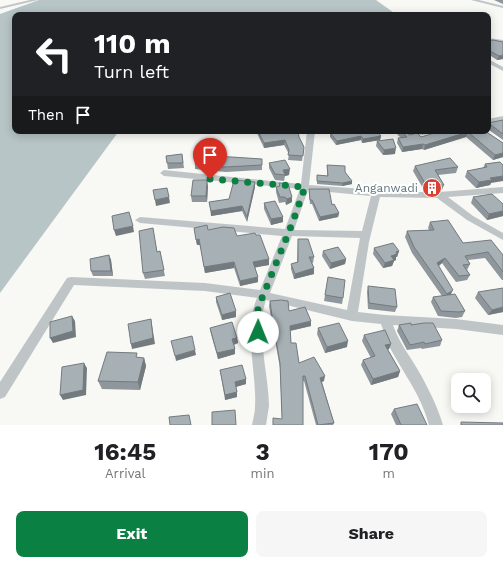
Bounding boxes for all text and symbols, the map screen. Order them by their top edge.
text: 110 m [94,27,171,60]
icon: left [28,28,80,80]
text: Turn left [94,61,169,82]
icon: arrive [72,104,94,126]
text: Then [28,106,64,124]
pin [193,138,227,179]
icon: arrive [199,144,221,166]
building icon: Anganwadi [421,177,443,199]
place label: Anganwadi [355,181,418,195]
position arrow [237,311,279,353]
map controls [451,373,491,413]
button: search [451,373,491,413]
text: 16:45 [94,438,156,466]
text: 3 [255,438,270,466]
text: 170 [369,438,409,466]
text: Arrival [105,466,146,481]
text: min [251,466,275,481]
text: m [383,466,395,481]
button: Exit [16,511,248,557]
button: Share [256,511,487,557]

